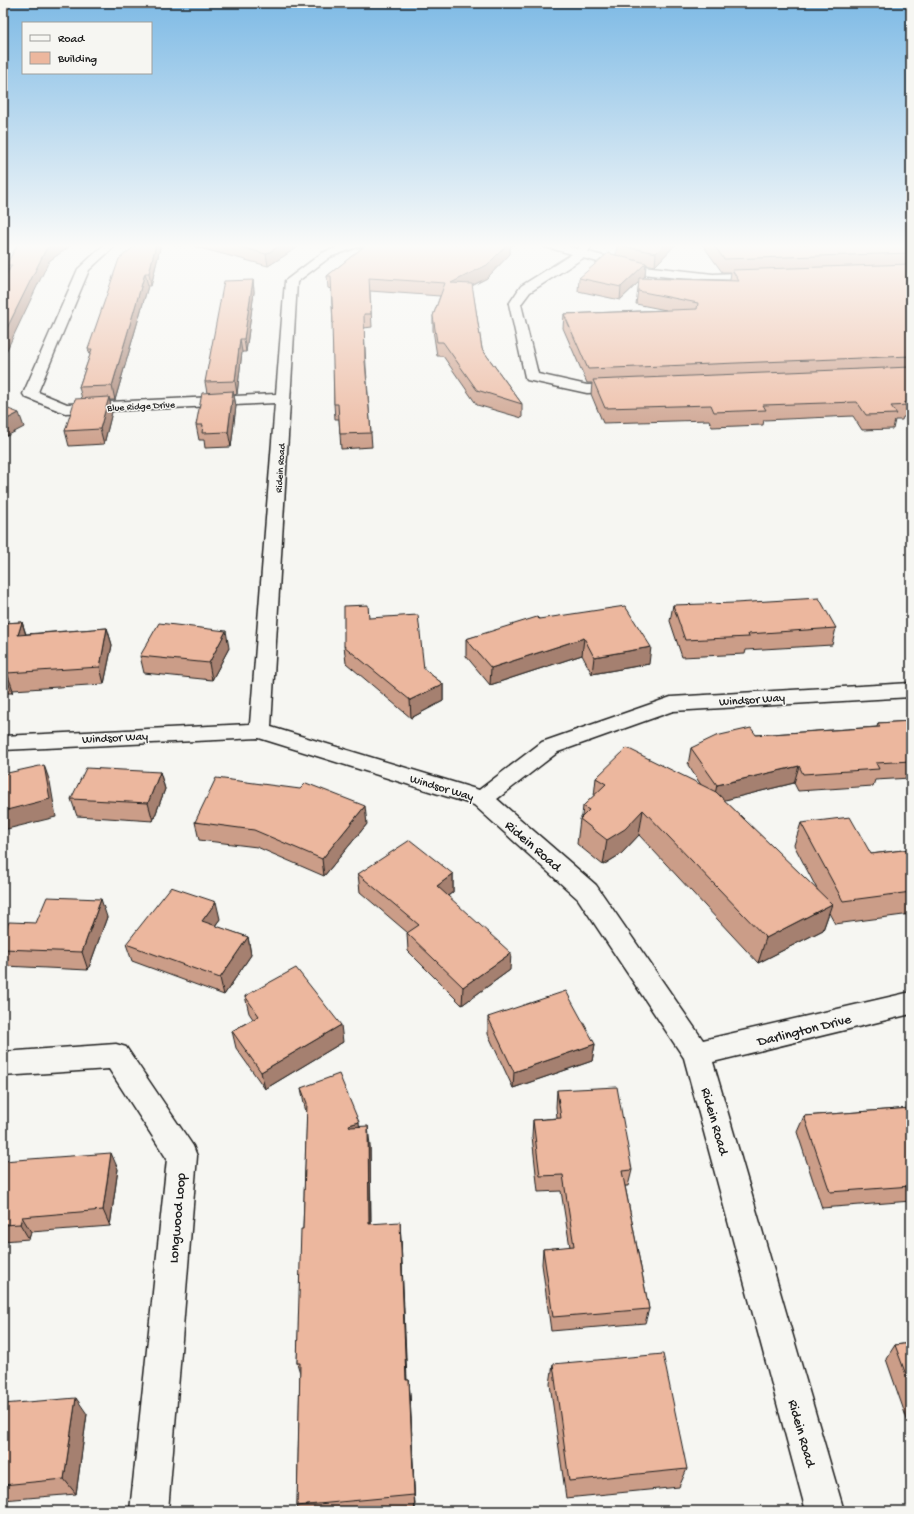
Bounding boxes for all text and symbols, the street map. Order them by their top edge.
legend [22,22,152,74]
text: Road [58,33,85,47]
text: Building [57,53,97,67]
street label: Blue Ridge Drive [106,399,176,415]
street label: Ridein Road [273,442,289,493]
street label: Windsor Way [719,692,786,710]
street label: Windsor Way [82,730,149,748]
street label: Windsor Way [408,773,475,805]
street label: Ridein Road [501,818,565,877]
street label: Darlington Drive [755,1011,854,1052]
street label: Ridein Road [696,1086,732,1159]
street label: Longwood Loop [166,1172,191,1264]
street label: Ridein Road [783,1398,819,1471]

